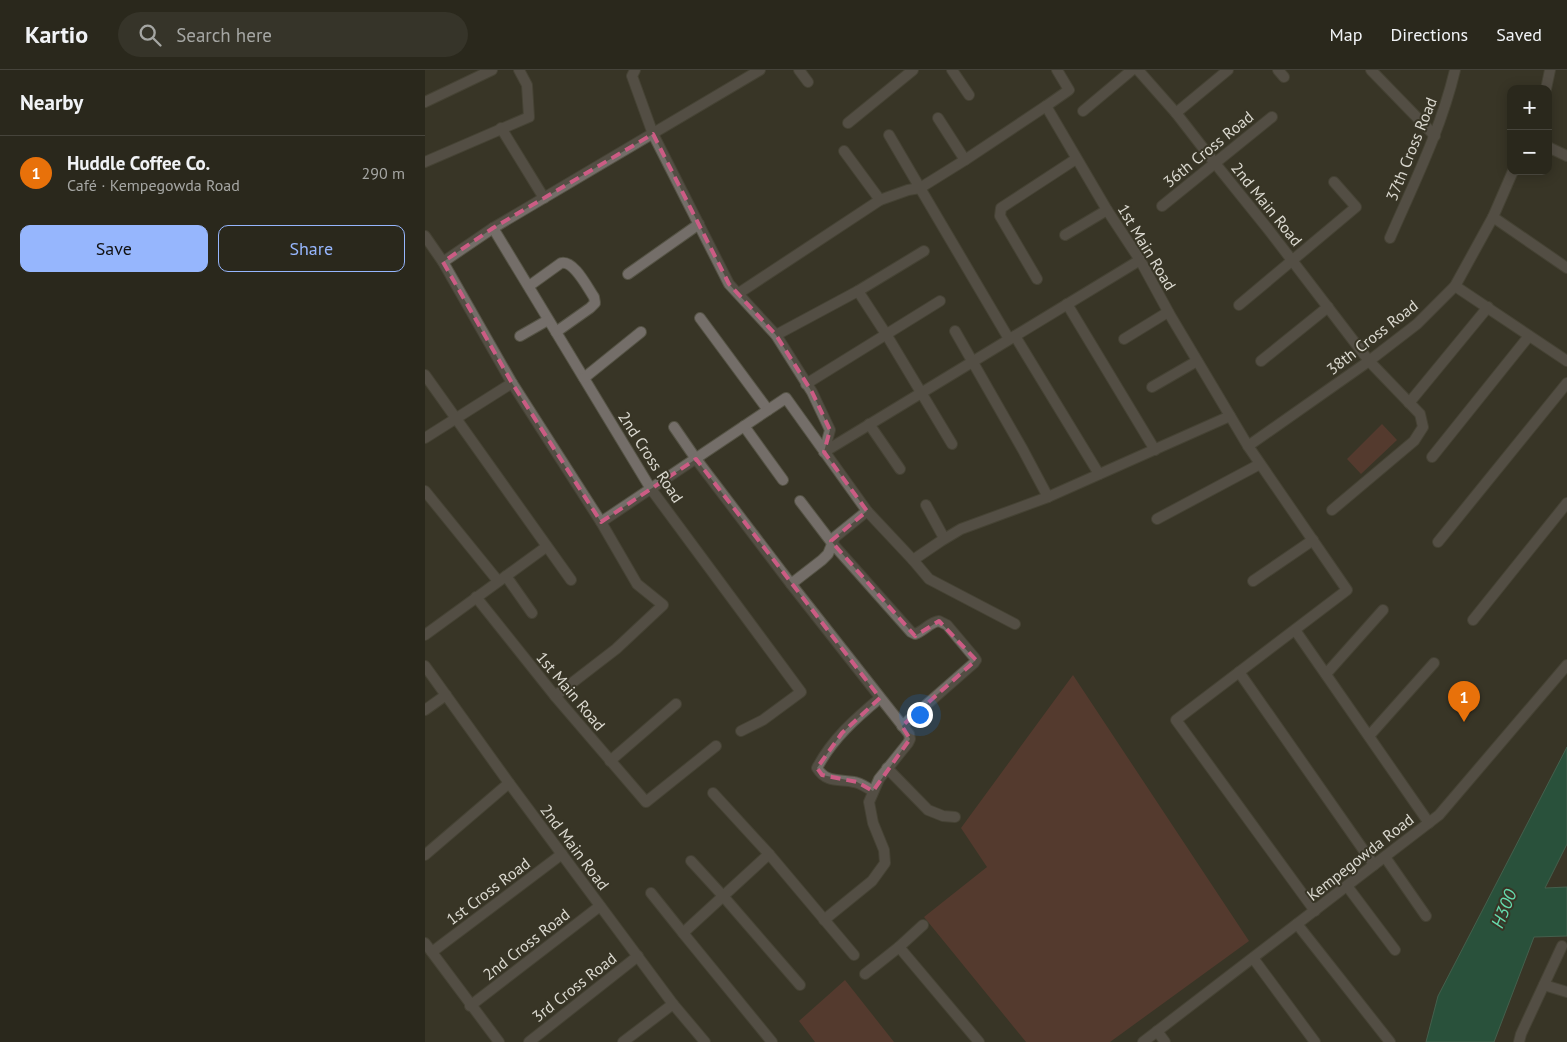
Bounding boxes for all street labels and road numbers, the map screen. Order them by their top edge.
street label: 37th Cross Road [1381,94,1441,204]
street label: 36th Cross Road [1159,106,1257,192]
street label: 2nd Main Road [1227,158,1307,250]
street label: 1st Main Road [1113,200,1181,294]
street label: 38th Cross Road [1322,295,1422,379]
street label: 2nd Cross Road [614,408,688,506]
street label: 1st Main Road [532,647,610,735]
street label: 2nd Main Road [536,800,614,894]
street label: Kempegowda Road [1303,809,1417,905]
street label: 1st Cross Road [442,853,534,929]
street label: 2nd Cross Road [479,904,573,984]
street label: 3rd Cross Road [528,948,620,1026]

